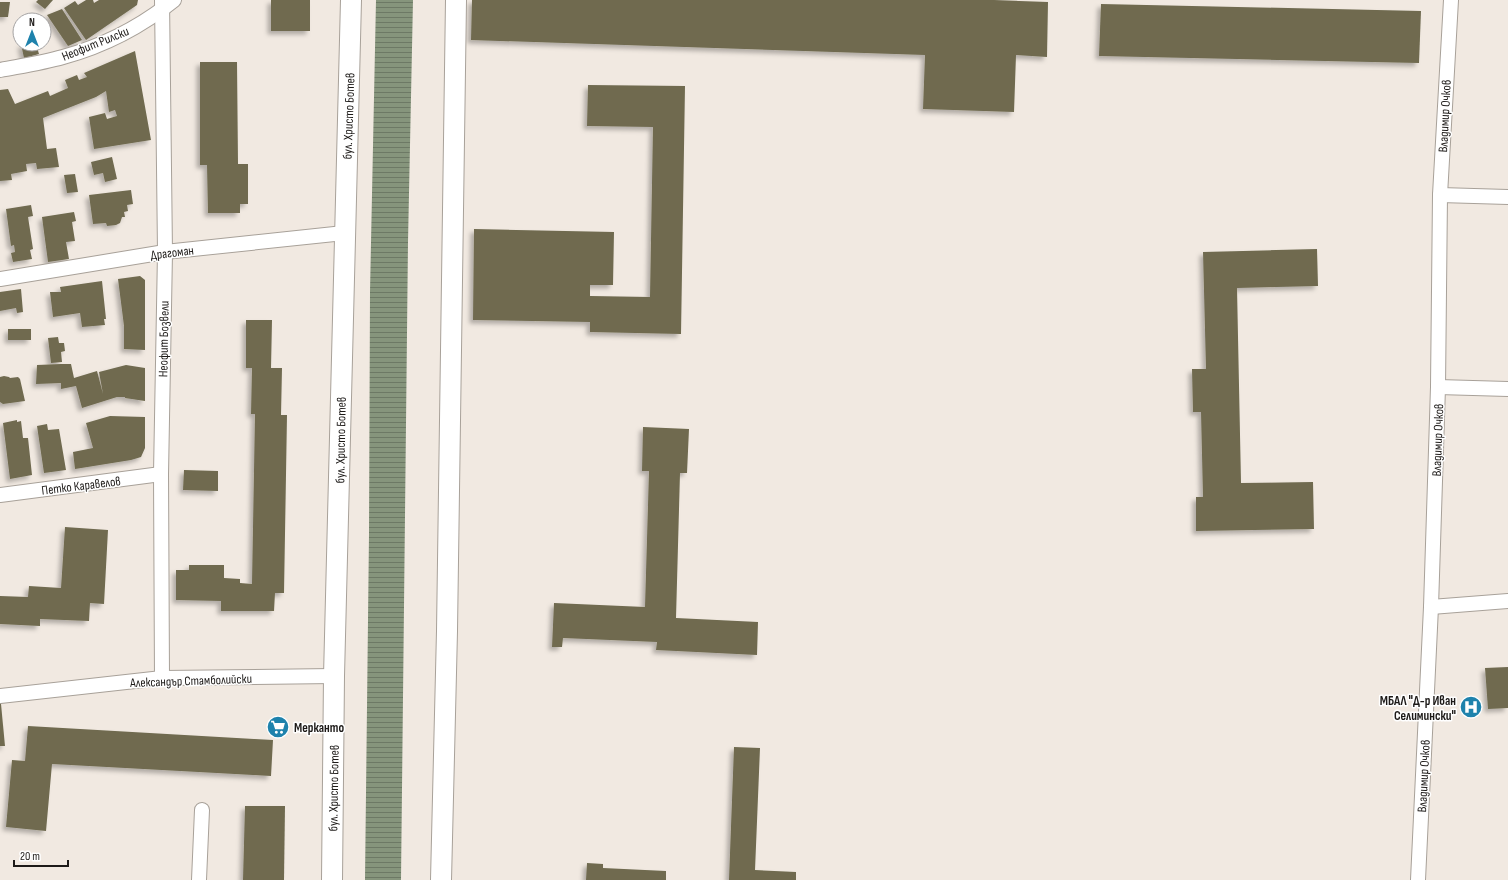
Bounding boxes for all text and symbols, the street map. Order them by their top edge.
north arrow [12,12,52,52]
text: N [29,16,35,29]
street label: Неофит Рилски [59,23,131,65]
street label: бул. Христо Ботев [339,72,359,160]
street label: Владимир Очков [1435,79,1455,153]
street label: Драгоман [149,242,195,264]
street label: Неофит Бозвели [155,301,173,377]
street label: бул. Христо Ботев [332,397,350,483]
street label: Владимир Очков [1429,403,1447,477]
street label: Петко Каравелов [41,473,122,499]
street label: Александър Стамболийски [129,671,252,691]
place label: МБАЛ "Д-р Иван Селимински" [1380,693,1456,724]
hospital icon: МБАЛ "Д-р Иван Селимински" [1458,694,1484,720]
supermarket icon: Мерканто [265,714,291,740]
place label: Мерканто [294,720,344,736]
street label: Владимир Очков [1414,739,1434,813]
street label: бул. Христо Ботев [325,745,343,831]
scale bar [14,842,68,868]
text: 20 m [20,849,40,864]

